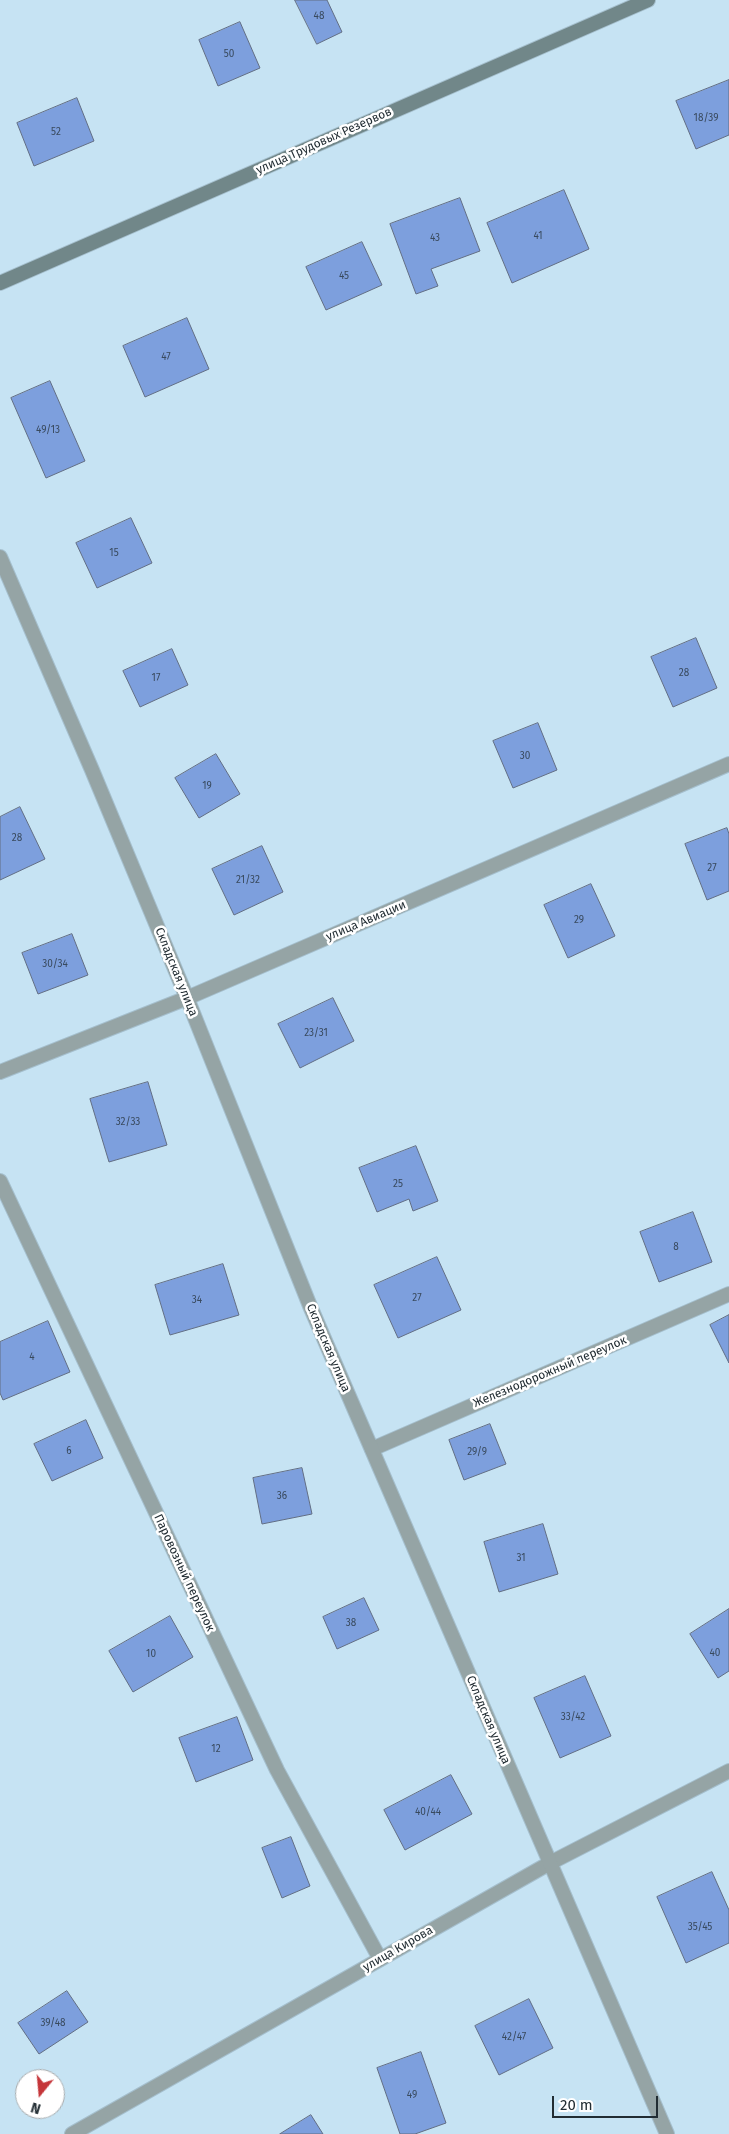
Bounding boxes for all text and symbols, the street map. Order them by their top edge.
house number: 48 [314,10,324,22]
house number: 50 [224,48,234,60]
street label: улица Трудовых Резервов [254,105,394,177]
house number: 18/39 [694,112,718,124]
house number: 52 [51,126,61,138]
house number: 41 [533,230,543,242]
house number: 43 [430,232,440,244]
house number: 45 [339,270,349,282]
house number: 47 [161,351,171,363]
house number: 49/13 [36,424,60,436]
house number: 15 [109,547,119,559]
house number: 28 [679,667,689,679]
house number: 17 [152,672,160,684]
house number: 30 [520,750,530,762]
house number: 19 [202,780,212,792]
house number: 28 [12,832,22,844]
house number: 27 [707,862,717,874]
house number: 21/32 [236,874,260,886]
street label: улица Авиации [324,898,408,944]
house number: 29 [574,914,584,926]
street label: Складская улица [152,926,200,1018]
house number: 30/34 [42,958,68,970]
house number: 23/31 [304,1027,328,1039]
house number: 32/33 [116,1116,140,1128]
house number: 25 [393,1178,403,1190]
house number: 8 [673,1241,679,1253]
house number: 27 [412,1292,422,1304]
house number: 34 [192,1294,202,1306]
street label: Складская улица [303,1302,353,1394]
street label: Железнодорожный переулок [471,1333,629,1411]
house number: 4 [29,1351,35,1363]
house number: 6 [66,1445,72,1457]
house number: 29/9 [467,1446,487,1458]
house number: 36 [277,1490,287,1502]
street label: Паровозный переулок [150,1512,218,1634]
house number: 31 [516,1552,526,1564]
house number: 38 [346,1617,356,1629]
house number: 40 [710,1647,720,1659]
house number: 10 [146,1648,156,1660]
street label: Складская улица [463,1674,513,1766]
house number: 33/42 [561,1711,585,1723]
house number: 12 [211,1743,221,1755]
house number: 40/44 [415,1806,441,1818]
house number: 35/45 [688,1921,712,1933]
street label: улица Кирова [361,1923,435,1975]
house number: 39/48 [40,2017,66,2029]
house number: 42/47 [502,2031,526,2043]
north arrow [15,2069,65,2119]
scale bar [554,2086,660,2118]
house number: 49 [407,2089,417,2101]
text: 20 m [560,2096,593,2114]
text: N [29,2098,43,2117]

